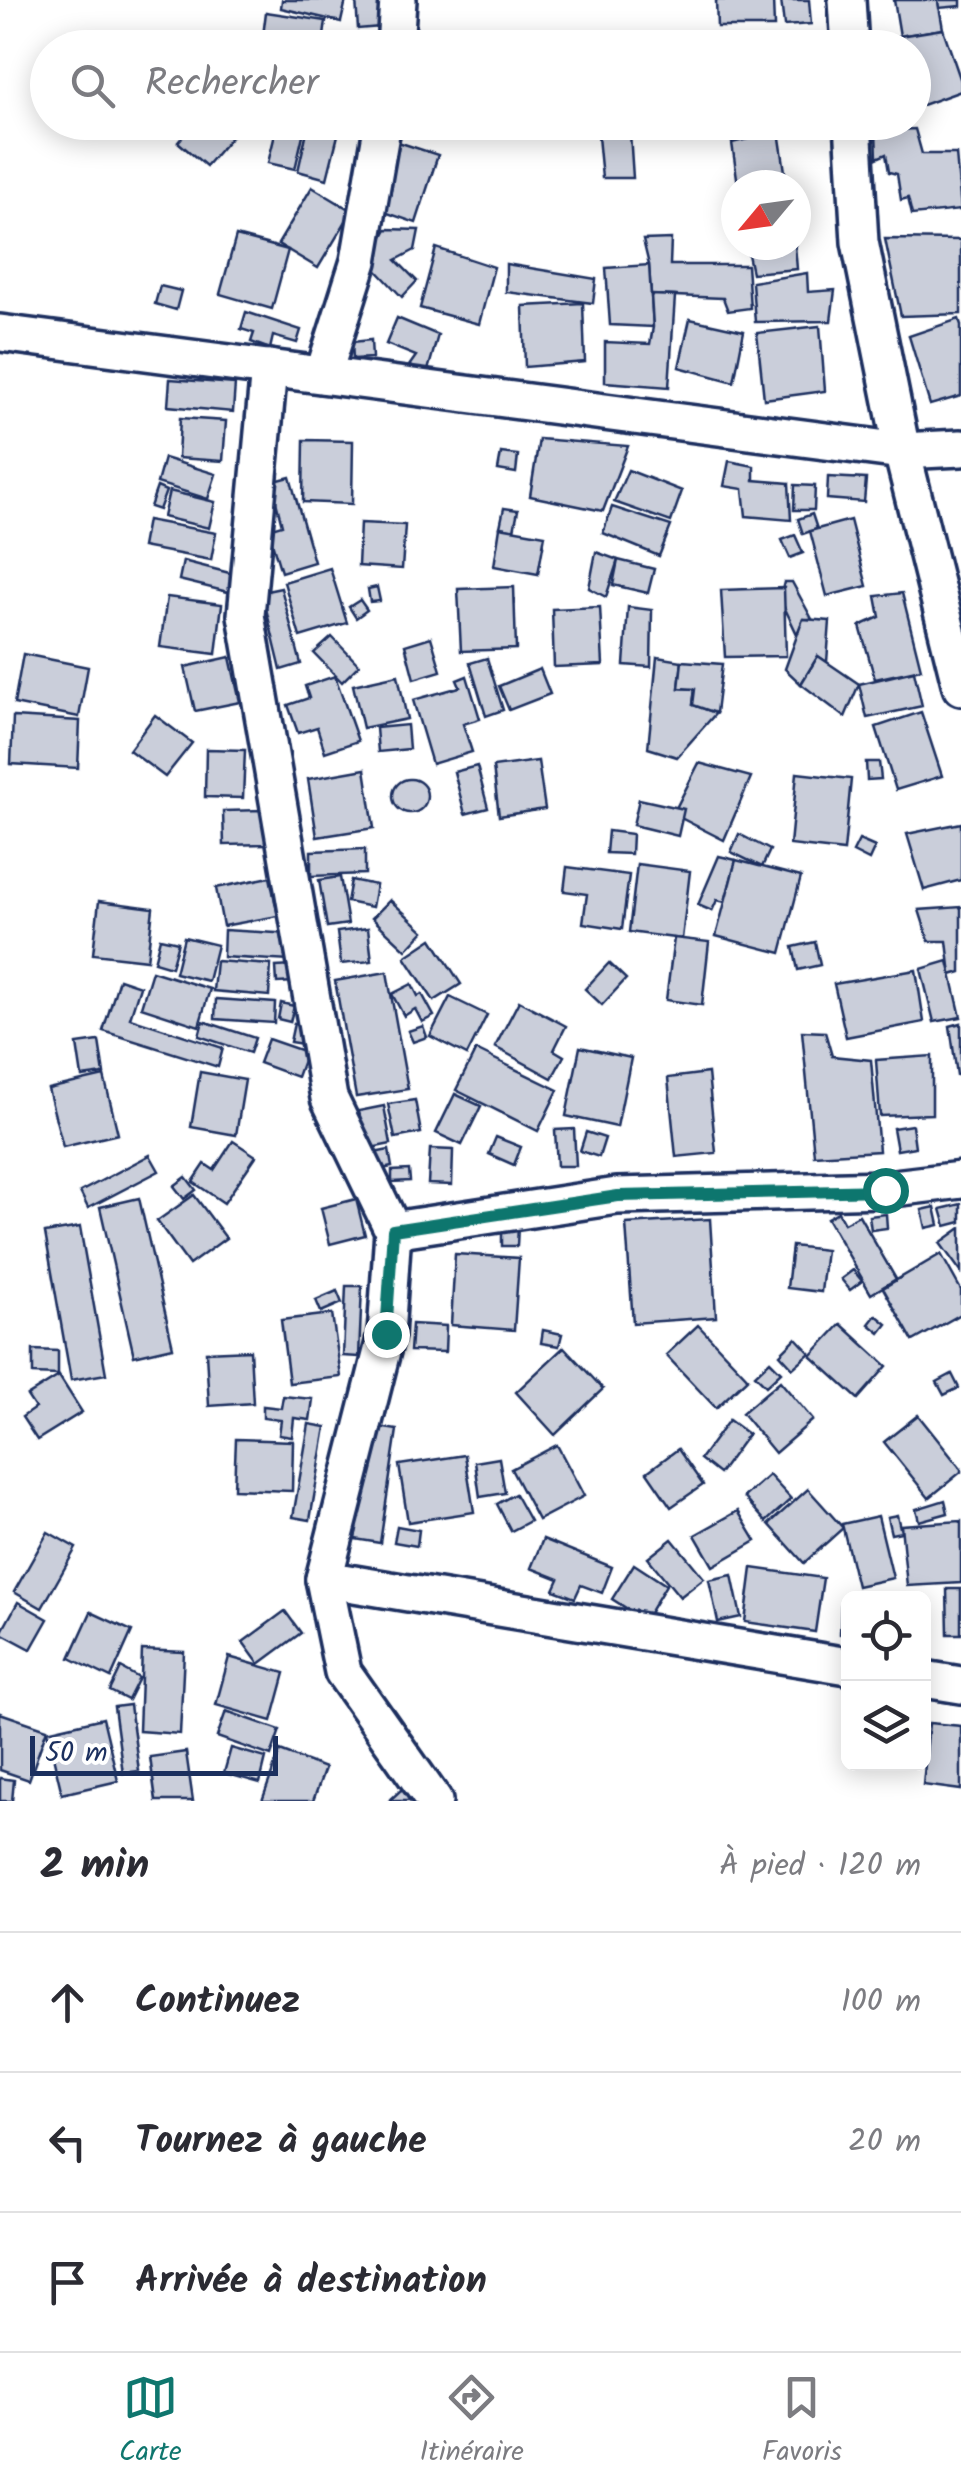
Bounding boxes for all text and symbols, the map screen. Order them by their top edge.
search box [30,30,931,140]
text: Rechercher [145,55,318,115]
icon: search [65,58,120,113]
north arrow [721,170,811,260]
route start [863,1168,909,1214]
route end [364,1312,410,1358]
map controls [841,1591,931,1771]
button: locate [841,1591,931,1681]
button: layers [841,1681,931,1771]
scale bar [30,1731,278,1776]
text: 50 m [45,1731,108,1776]
text: 2 min [40,1833,149,1900]
text: À pied · 120 m [719,1841,921,1892]
text: Continuez [135,1972,300,2032]
icon: ahead [40,1975,95,2030]
text: 100 m [841,1977,921,2028]
text: Tournez à gauche [135,2112,427,2172]
icon: left [40,2115,95,2170]
text: 20 m [848,2117,921,2168]
text: Arrivée à destination [135,2252,487,2312]
icon: arrive [40,2255,95,2310]
tab: Carte [119,2370,182,2475]
tab: Itinéraire [420,2370,524,2475]
tab: Favoris [762,2370,842,2475]

